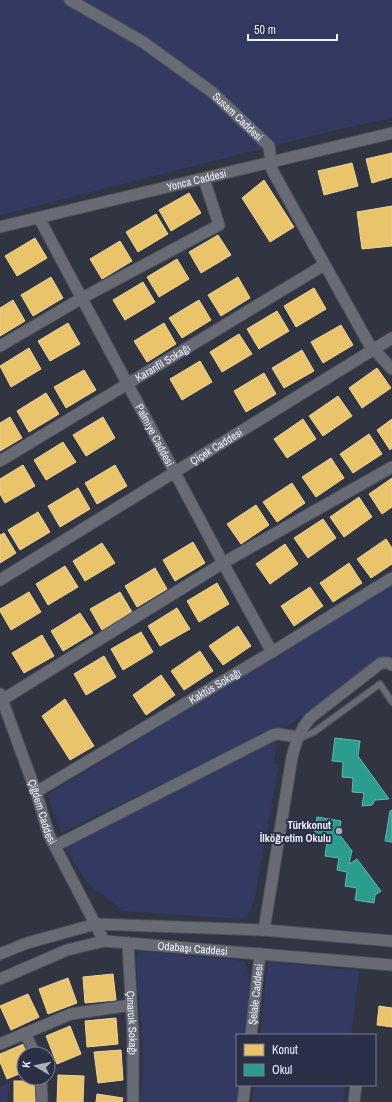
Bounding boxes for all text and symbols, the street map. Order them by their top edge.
scale bar [248,16,337,42]
text: 50 m [254,22,276,38]
street label: Susam Caddesi [210,89,266,144]
street label: Yonca Caddesi [165,166,228,194]
street label: Karanfil Sokağı [132,341,193,385]
street label: Palmiye Caddesi [132,401,177,469]
street label: Çiçek Caddesi [187,425,245,468]
street label: Kaktüs Sokağı [186,665,244,707]
street label: Çiğdem Caddesi [25,777,60,847]
place label: Türkkonut İlköğretim Okulu [260,818,331,845]
marker: Türkkonut İlköğretim Okulu [334,826,344,836]
street label: Odabaşı Caddesi [157,938,228,958]
street label: Şelale Caddesi [245,963,266,1026]
street label: Çınarcık Sokağı [124,990,140,1055]
legend [236,1034,376,1086]
text: Konut [272,1042,298,1058]
north arrow [16,1046,56,1086]
text: K [19,1060,34,1069]
text: Okul [272,1062,292,1078]

